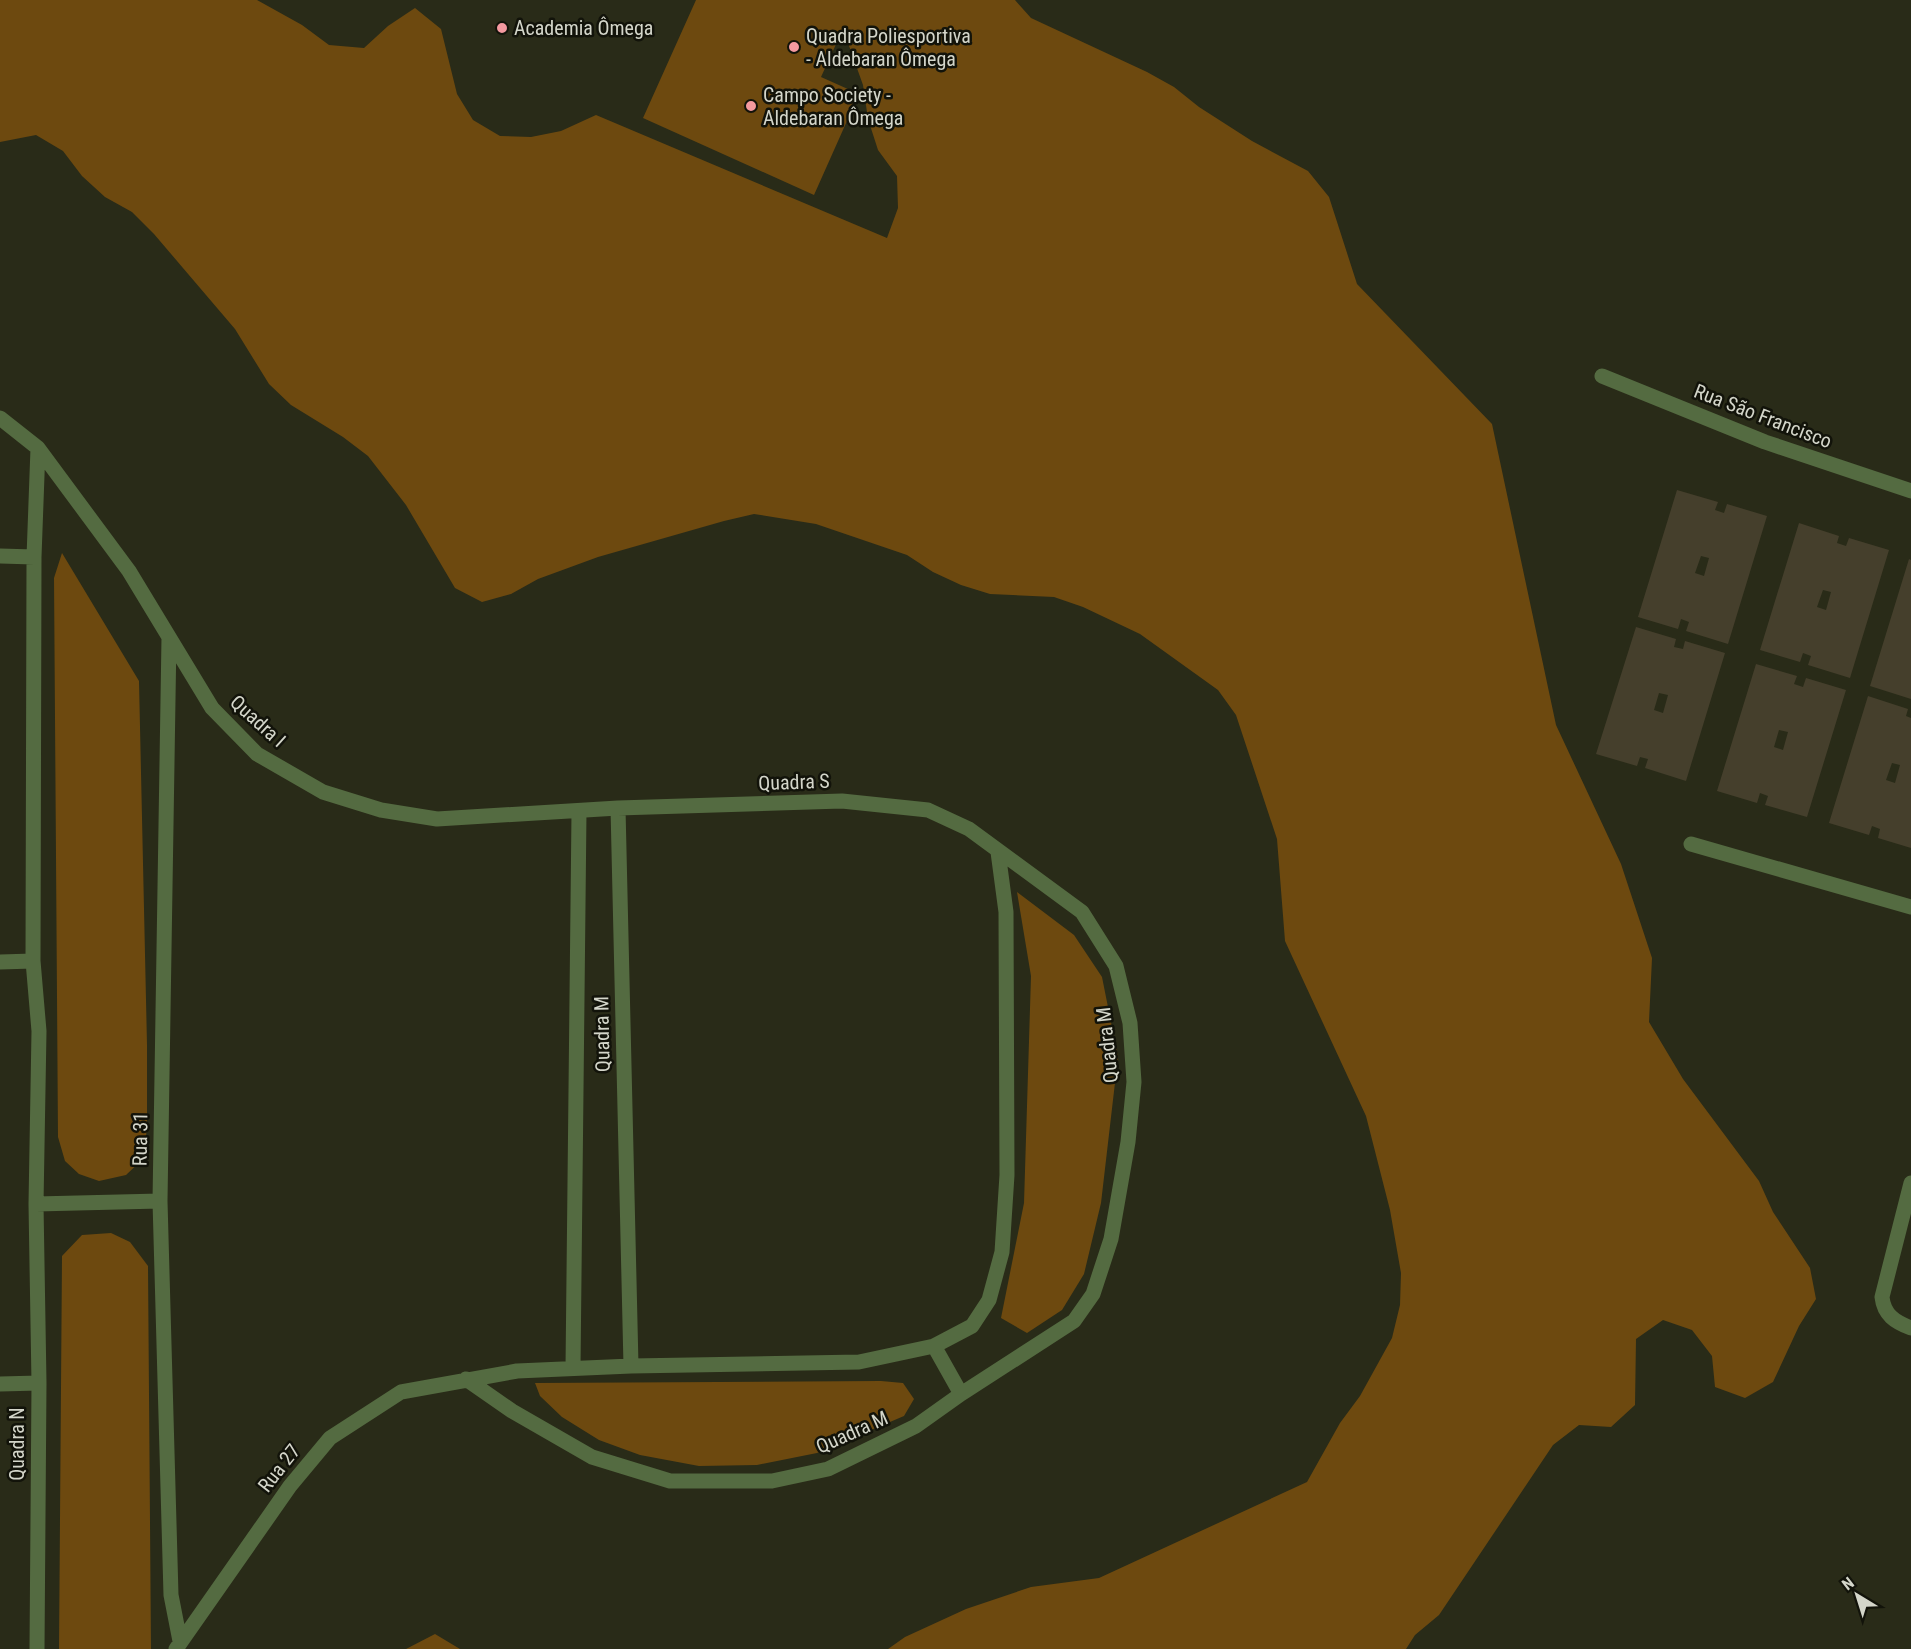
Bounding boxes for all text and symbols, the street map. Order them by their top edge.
place label: Academia Ômega [514,16,653,40]
marker: Academia Ômega [495,21,509,35]
place label: Quadra Poliesportiva - Aldebaran Ômega [806,24,971,71]
marker: Quadra Poliesportiva - Aldebaran Ômega [787,40,801,54]
place label: Campo Society - Aldebaran Ômega [763,83,903,130]
marker: Campo Society - Aldebaran Ômega [744,99,758,113]
street label: Rua São Francisco [1691,379,1835,453]
street label: Quadra I [225,690,291,752]
street label: Quadra S [758,769,830,795]
street label: Quadra M [589,996,615,1072]
street label: Quadra M [1091,1006,1123,1084]
street label: Rua 31 [128,1112,152,1166]
street label: Quadra M [812,1406,892,1458]
street label: Quadra N [5,1407,29,1481]
street label: Rua 27 [253,1439,305,1497]
north arrow [1827,1565,1887,1625]
text: N [1838,1573,1858,1594]

